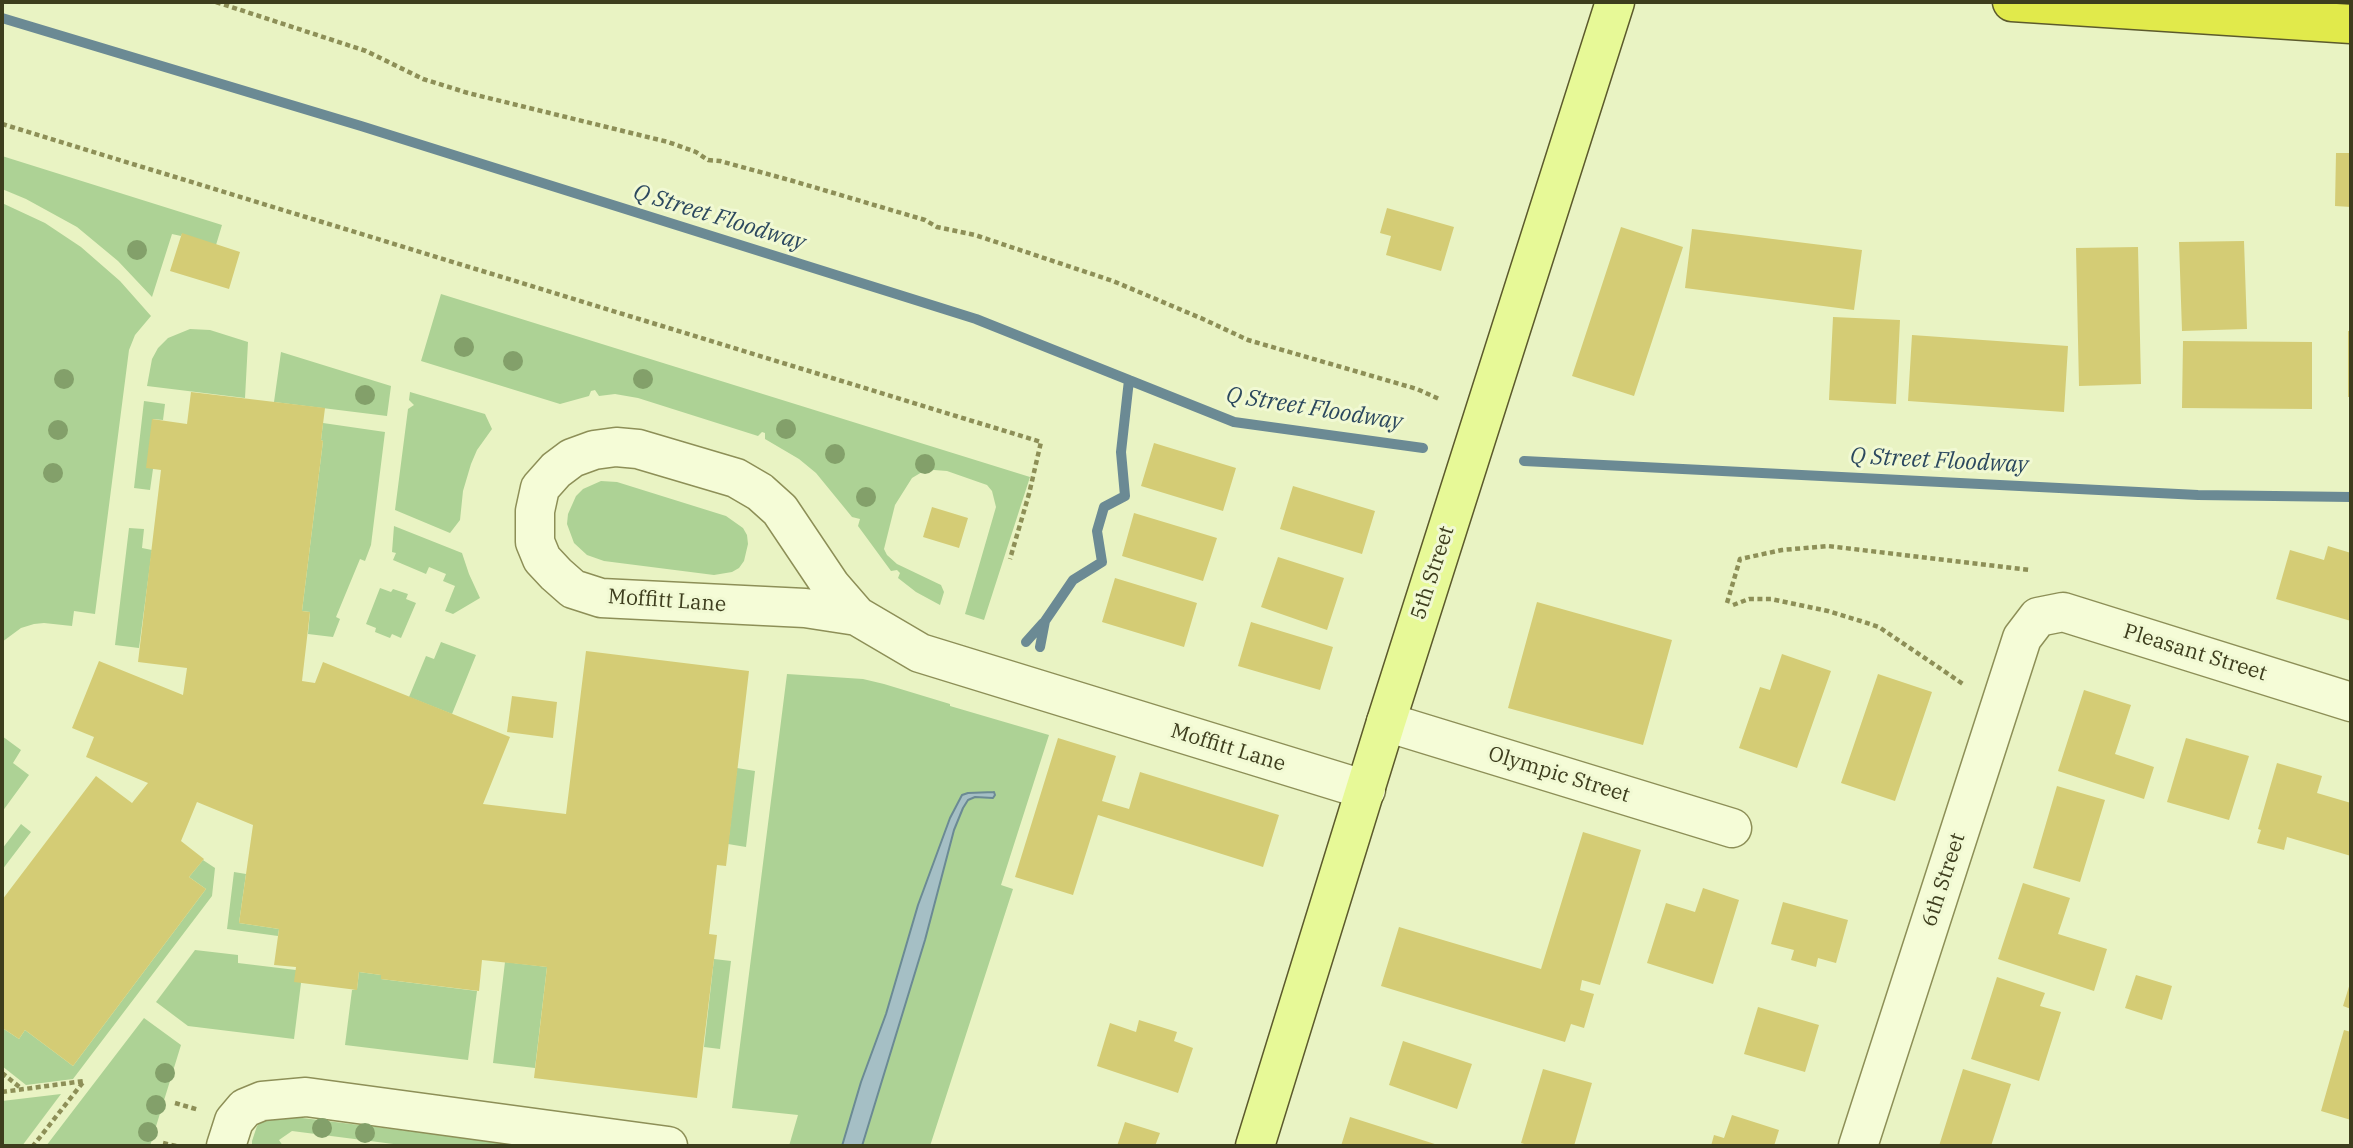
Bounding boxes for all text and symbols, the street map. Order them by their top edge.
water label: Q Street Floodway [630,179,808,257]
water label: Q Street Floodway [1224,381,1404,437]
water label: Q Street Floodway [1849,443,2029,479]
street label: 5th Street [1406,523,1460,623]
street label: Moffitt Lane [607,584,727,618]
street label: Pleasant Street [2120,619,2270,687]
street label: Moffitt Lane [1168,719,1288,777]
street label: Olympic Street [1485,741,1633,809]
street label: 6th Street [1917,830,1971,930]

